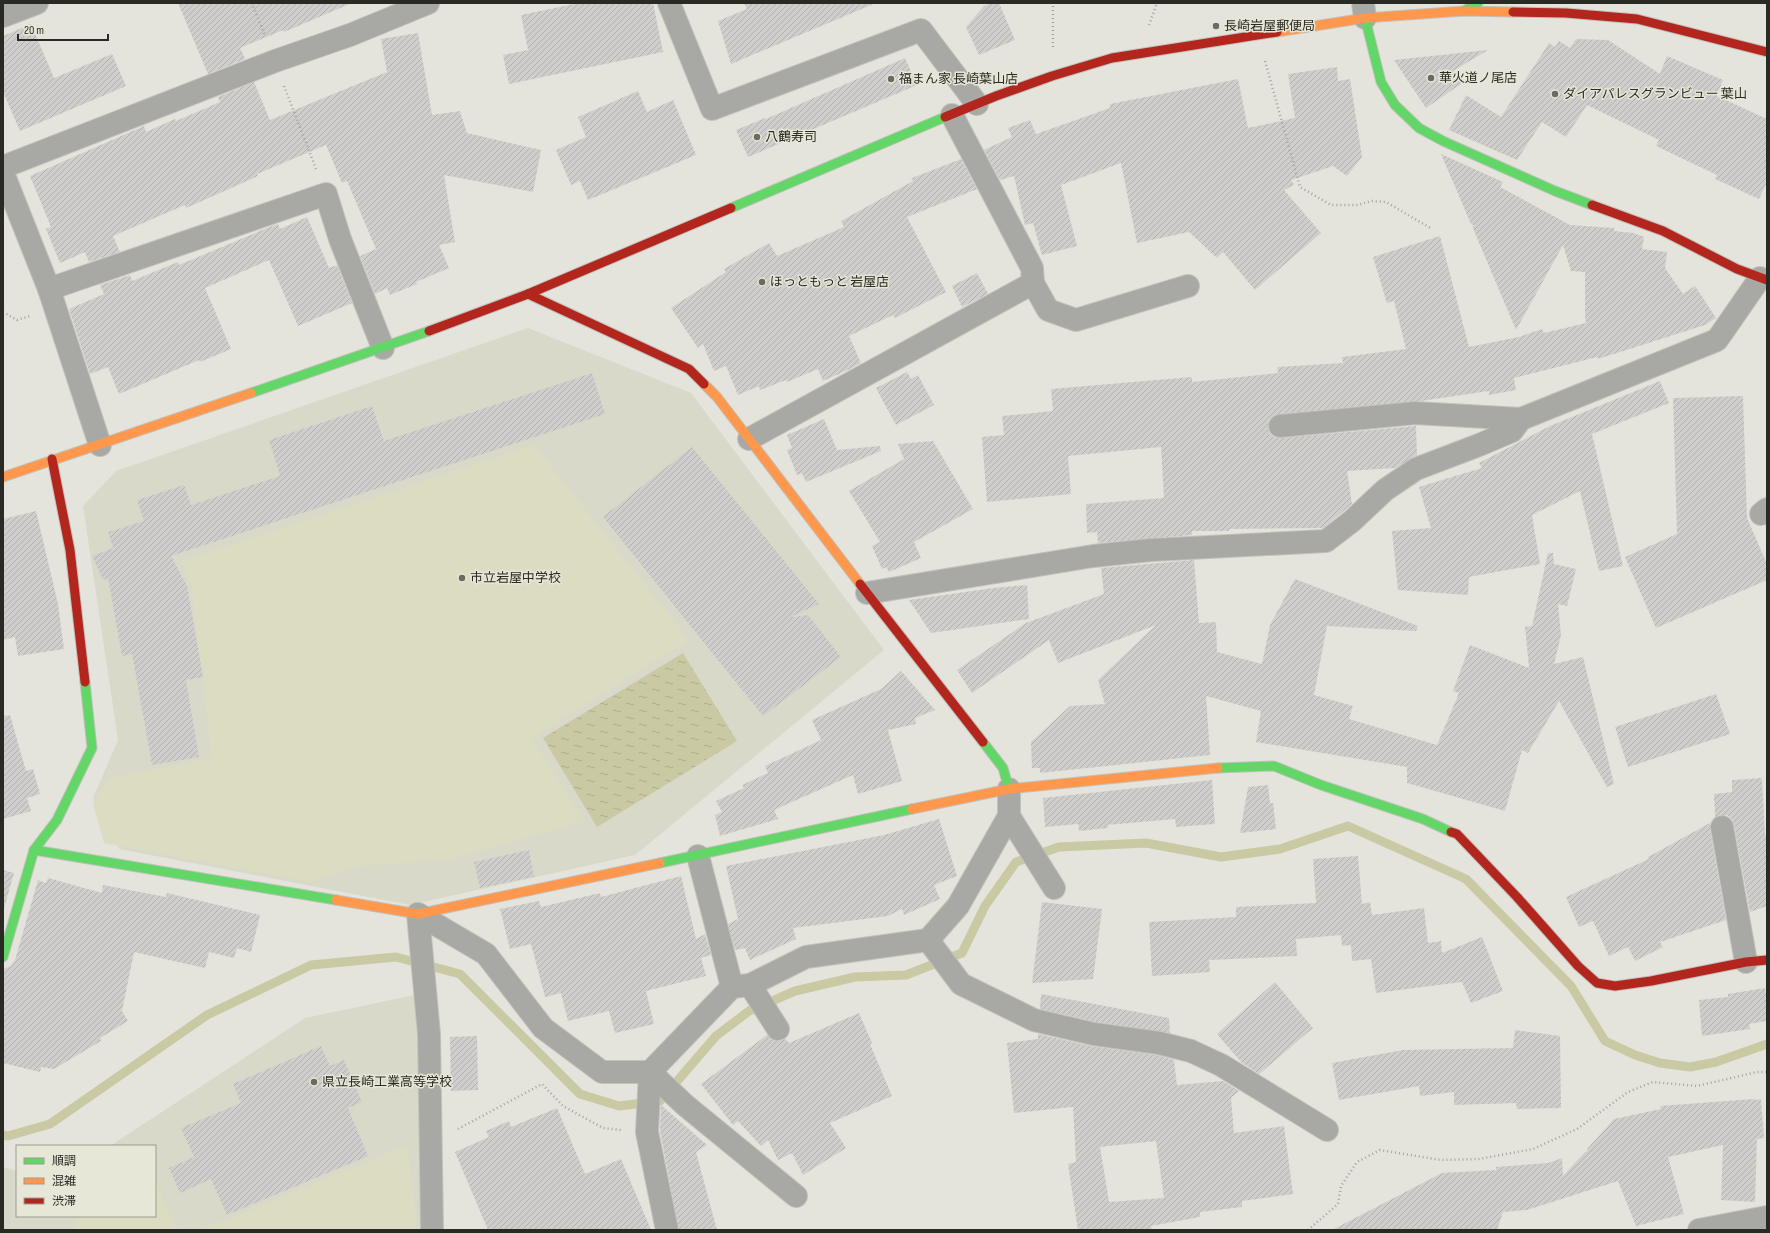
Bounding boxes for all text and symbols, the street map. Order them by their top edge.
scale bar [18,16,108,42]
place label: 長崎岩屋郵便局 [1224,18,1315,34]
marker: 長崎岩屋郵便局 [1211,21,1221,31]
text: 20 m [24,23,44,38]
place label: 華火道ノ尾店 [1439,70,1517,86]
place label: 福まん家 長崎葉山店 [899,71,1018,87]
marker: 華火道ノ尾店 [1426,73,1436,83]
marker: 福まん家 長崎葉山店 [886,74,896,84]
place label: ダイアパレスグランビュー 葉山 [1563,86,1747,102]
marker: ダイアパレスグランビュー 葉山 [1550,89,1560,99]
place label: 八鶴寿司 [765,129,817,145]
marker: 八鶴寿司 [752,132,762,142]
place label: ほっともっと 岩屋店 [770,274,889,290]
marker: ほっともっと 岩屋店 [757,277,767,287]
place label: 市立岩屋中学校 [470,570,561,586]
marker: 市立岩屋中学校 [457,573,467,583]
place label: 県立長崎工業高等学校 [322,1074,452,1090]
marker: 県立長崎工業高等学校 [309,1077,319,1087]
legend [16,1145,156,1217]
text: 順調 [52,1154,76,1169]
text: 混雑 [52,1174,76,1189]
text: 渋滞 [52,1194,76,1209]

